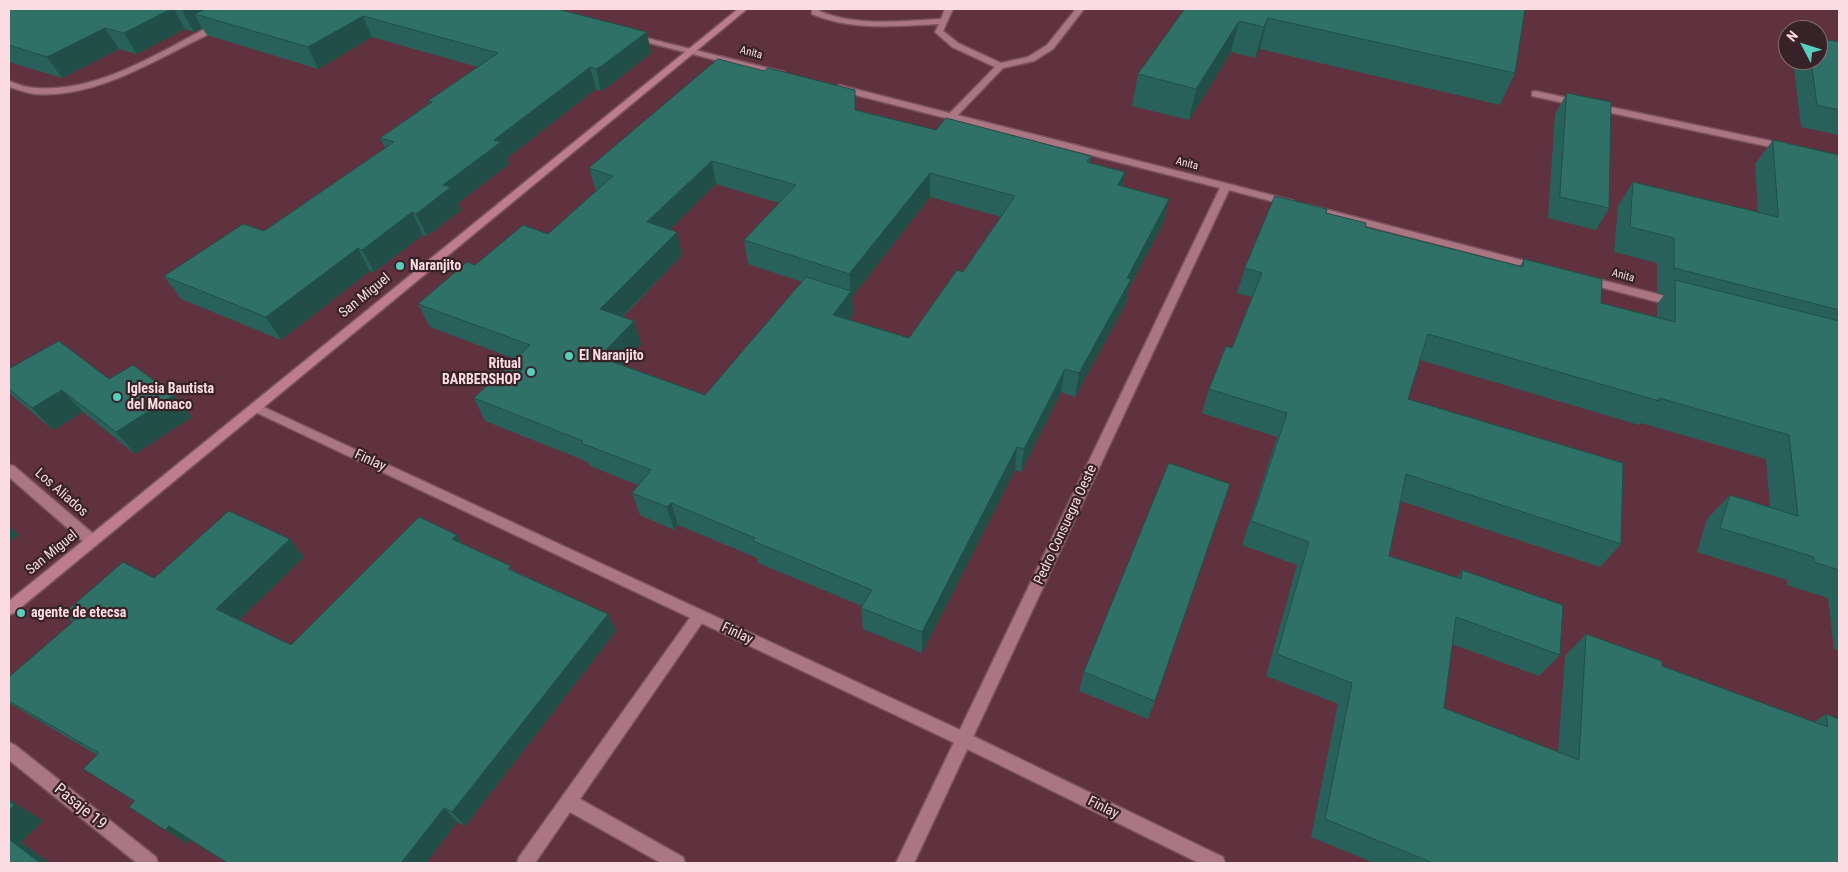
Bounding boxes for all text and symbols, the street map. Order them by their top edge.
north arrow [1778,20,1828,70]
text: N [1783,28,1801,44]
street label: Anita [738,44,764,62]
street label: Anita [1174,155,1200,173]
place label: Naranjito [410,258,461,274]
marker: Naranjito [394,260,406,272]
street label: Anita [1610,267,1636,285]
street label: San Miguel [336,270,394,322]
place label: El Naranjito [579,348,644,364]
marker: El Naranjito [563,350,575,362]
place label: Ritual BARBERSHOP [442,356,521,388]
marker: Ritual BARBERSHOP [525,366,537,378]
place label: Iglesia Bautista del Monaco [127,381,214,414]
marker: Iglesia Bautista del Monaco [111,391,123,403]
street label: Finlay [352,447,388,475]
street label: Pedro Consuegra Oeste [1031,463,1101,587]
street label: Los Aliados [31,465,91,521]
street label: San Miguel [23,527,81,579]
place label: agente de etecsa [31,605,126,621]
marker: agente de etecsa [15,607,27,619]
street label: Finlay [719,620,755,648]
street label: Pasaje 19 [50,780,110,834]
street label: Finlay [1085,793,1121,823]

